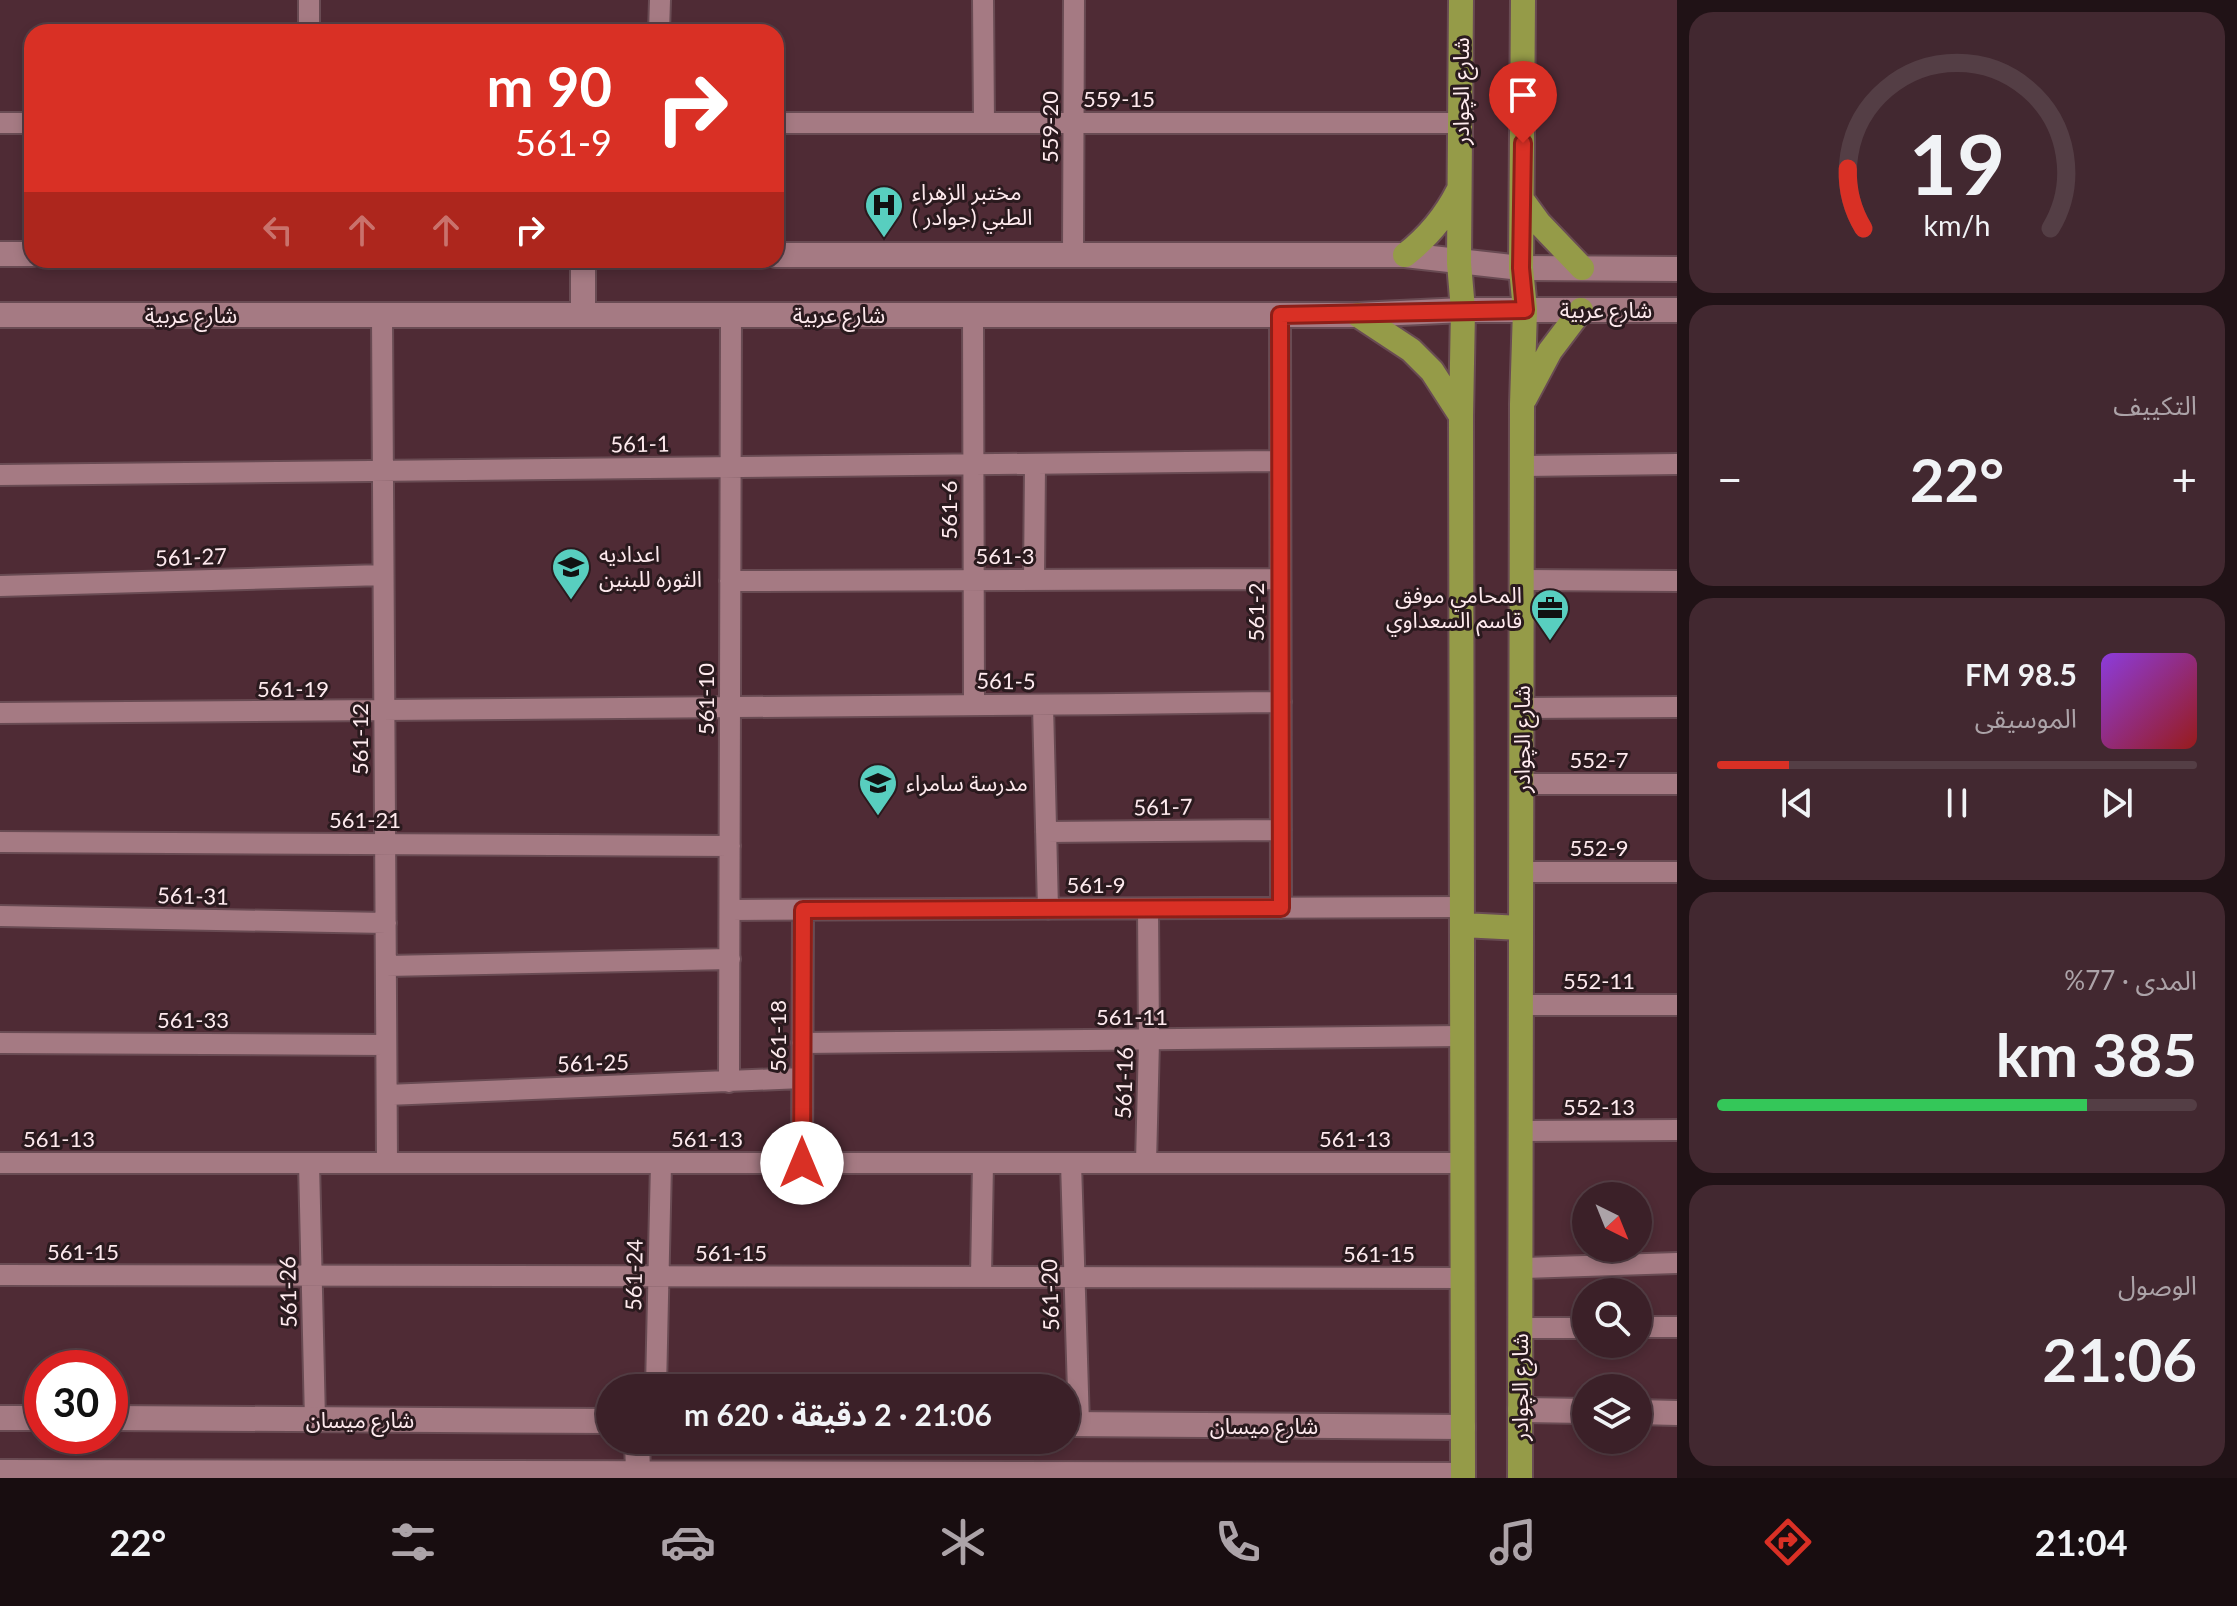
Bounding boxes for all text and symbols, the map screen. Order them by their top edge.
street label: شارع الچوادر [1447,37,1478,146]
text: 90 m [487,52,612,119]
icon: right [640,56,744,160]
pin [1489,61,1557,143]
icon: arrive [1501,73,1545,117]
street label: 559-15 [1083,85,1155,112]
street label: 559-20 [1036,91,1063,163]
text: 19 [1909,112,2005,212]
text: 561-9 [515,120,612,164]
place label: مختبر الزهراء الطبي (جوادر ) [912,178,1032,234]
hospital icon: مختبر الزهراء الطبي (جوادر ) [863,184,905,239]
icon: left [256,208,300,252]
icon: ahead [340,208,384,252]
icon: ahead [424,208,468,252]
icon: right [508,208,552,252]
text: km/h [1924,208,1990,242]
street label: شارع عربية [1560,296,1652,327]
street label: شارع عربية [145,301,237,332]
street label: شارع عربية [793,301,885,332]
text: التكييف [2113,389,2197,421]
street label: 561-1 [610,429,670,458]
text: 22° [1910,443,2004,515]
text: − [1717,453,1743,505]
text: + [2171,453,2197,505]
street label: 561-6 [935,480,962,540]
place label: اعداديه الثوره للبنين [599,540,702,593]
street label: 561-27 [155,542,227,571]
street label: 561-3 [975,542,1035,569]
school or university icon: اعداديه الثوره للبنين [550,546,592,601]
place label: المحامي موفق قاسم السعداوي [1386,581,1522,637]
street label: 561-2 [1242,582,1269,642]
office icon: المحامي موفق قاسم السعداوي [1529,587,1571,642]
text: 98.5 FM [1965,656,2077,692]
street label: 561-10 [692,663,719,735]
street label: 561-5 [976,666,1036,695]
street label: 561-19 [257,675,329,702]
street label: شارع الچوادر [1508,685,1539,794]
text: الموسيقى [1975,702,2077,734]
street label: 561-12 [346,703,373,775]
street label: 552-7 [1569,746,1629,773]
school or university icon: مدرسة سامراء [857,762,899,817]
place label: مدرسة سامراء [906,769,1028,797]
icon: previous [1775,781,1819,825]
icon: pause [1935,781,1979,825]
icon: next [2095,781,2139,825]
street label: 561-7 [1133,792,1193,821]
street label: 561-21 [329,806,401,833]
street label: 552-9 [1569,834,1629,861]
street label: 561-9 [1066,871,1126,898]
street label: 561-31 [157,881,229,910]
text: المدى · 77% [2064,964,2197,996]
street label: 552-11 [1563,967,1635,994]
street label: 561-18 [764,1000,791,1072]
street label: 561-11 [1096,1003,1168,1030]
street label: 561-33 [157,1006,229,1033]
text: 385 km [1996,1018,2197,1090]
street label: 561-16 [1109,1047,1138,1119]
street label: 561-25 [557,1048,629,1077]
street label: 552-13 [1563,1093,1635,1120]
position arrow [760,1121,844,1205]
street label: 561-13 [23,1125,95,1152]
street label: 561-13 [671,1125,743,1152]
street label: 561-13 [1319,1125,1391,1152]
north arrow [1572,1182,1652,1262]
map controls [1572,1182,1652,1454]
street label: 561-15 [47,1238,119,1265]
street label: 561-24 [619,1239,648,1311]
street label: 561-15 [695,1239,767,1266]
street label: 561-15 [1343,1240,1415,1267]
street label: 561-26 [273,1256,302,1328]
street label: 561-20 [1035,1258,1064,1331]
text: الوصول [2118,1269,2197,1301]
button: search [1572,1278,1652,1358]
text: 21:06 [2042,1323,2197,1395]
street label: شارع الچوادر [1506,1333,1537,1442]
speed limit sign: 30 [24,1350,128,1454]
button: layers [1572,1374,1652,1454]
text: 21:06 · 2 دقيقة · 620 m [684,1396,992,1432]
street label: شارع ميسان [306,1406,414,1437]
street label: شارع ميسان [1210,1412,1318,1443]
icon: filters [385,1514,441,1570]
icon: car [660,1514,716,1570]
icon: climate [935,1514,991,1570]
icon: phone [1210,1514,1266,1570]
icon: music [1485,1514,1541,1570]
icon: directions [1760,1514,1816,1570]
text: 22° [110,1520,166,1564]
text: 21:04 [2035,1520,2128,1564]

